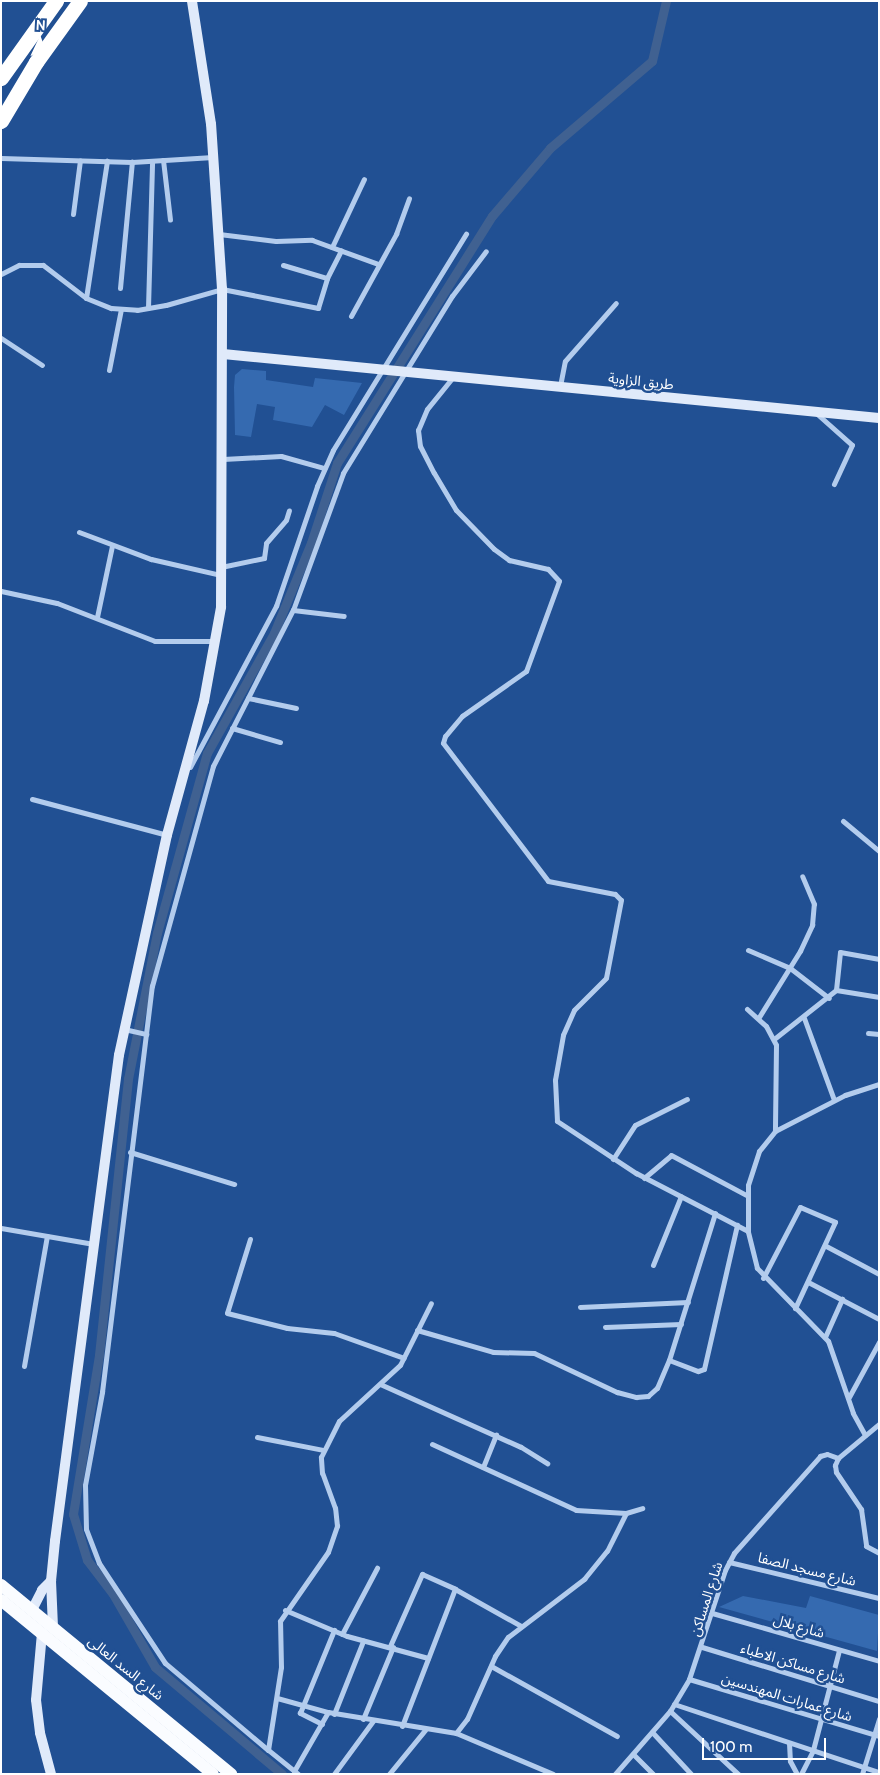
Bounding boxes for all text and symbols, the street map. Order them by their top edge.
north arrow [15,15,65,65]
text: N [35,16,46,34]
street label: طريق الزاوية [607,369,675,393]
street label: شارع مسجد الصفا [756,1549,858,1589]
street label: شارع المساكن [686,1560,726,1638]
street label: شارع بلال [772,1611,826,1641]
street label: شارع السد العالى [85,1632,167,1704]
street label: شارع مساكن الاطباء [739,1639,847,1687]
street label: شارع عمارات المهندسين [720,1669,854,1725]
scale bar [705,1728,829,1760]
text: 100 m [710,1738,752,1756]

